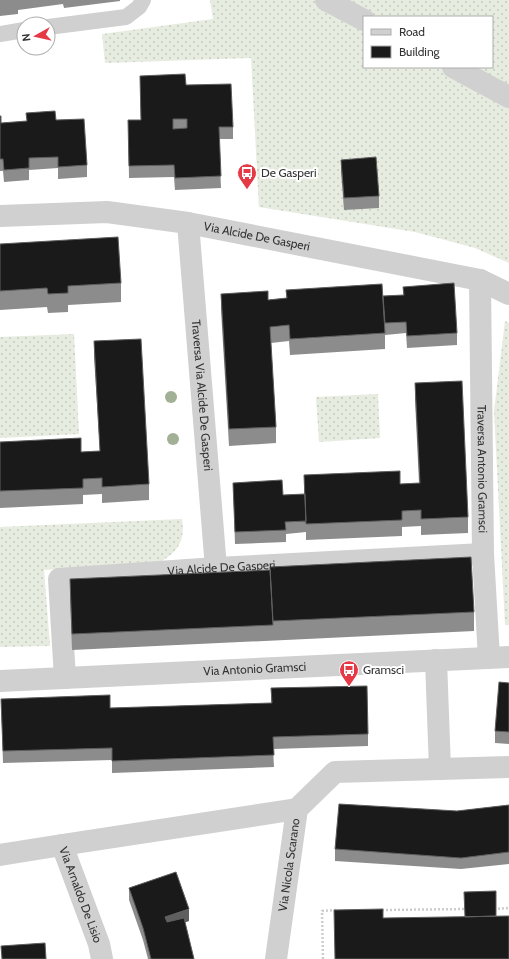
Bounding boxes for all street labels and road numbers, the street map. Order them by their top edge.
street label: Via Alcide De Gasperi [203,218,311,254]
street label: Traversa Via Alcide De Gasperi [189,319,216,472]
street label: Traversa Antonio Gramsci [474,405,491,533]
street label: Via Alcide De Gasperi [167,557,276,578]
street label: Via Antonio Gramsci [203,659,307,678]
street label: Via Nicola Scarano [275,817,303,912]
street label: Via Arnaldo De Lisio [56,844,106,945]

